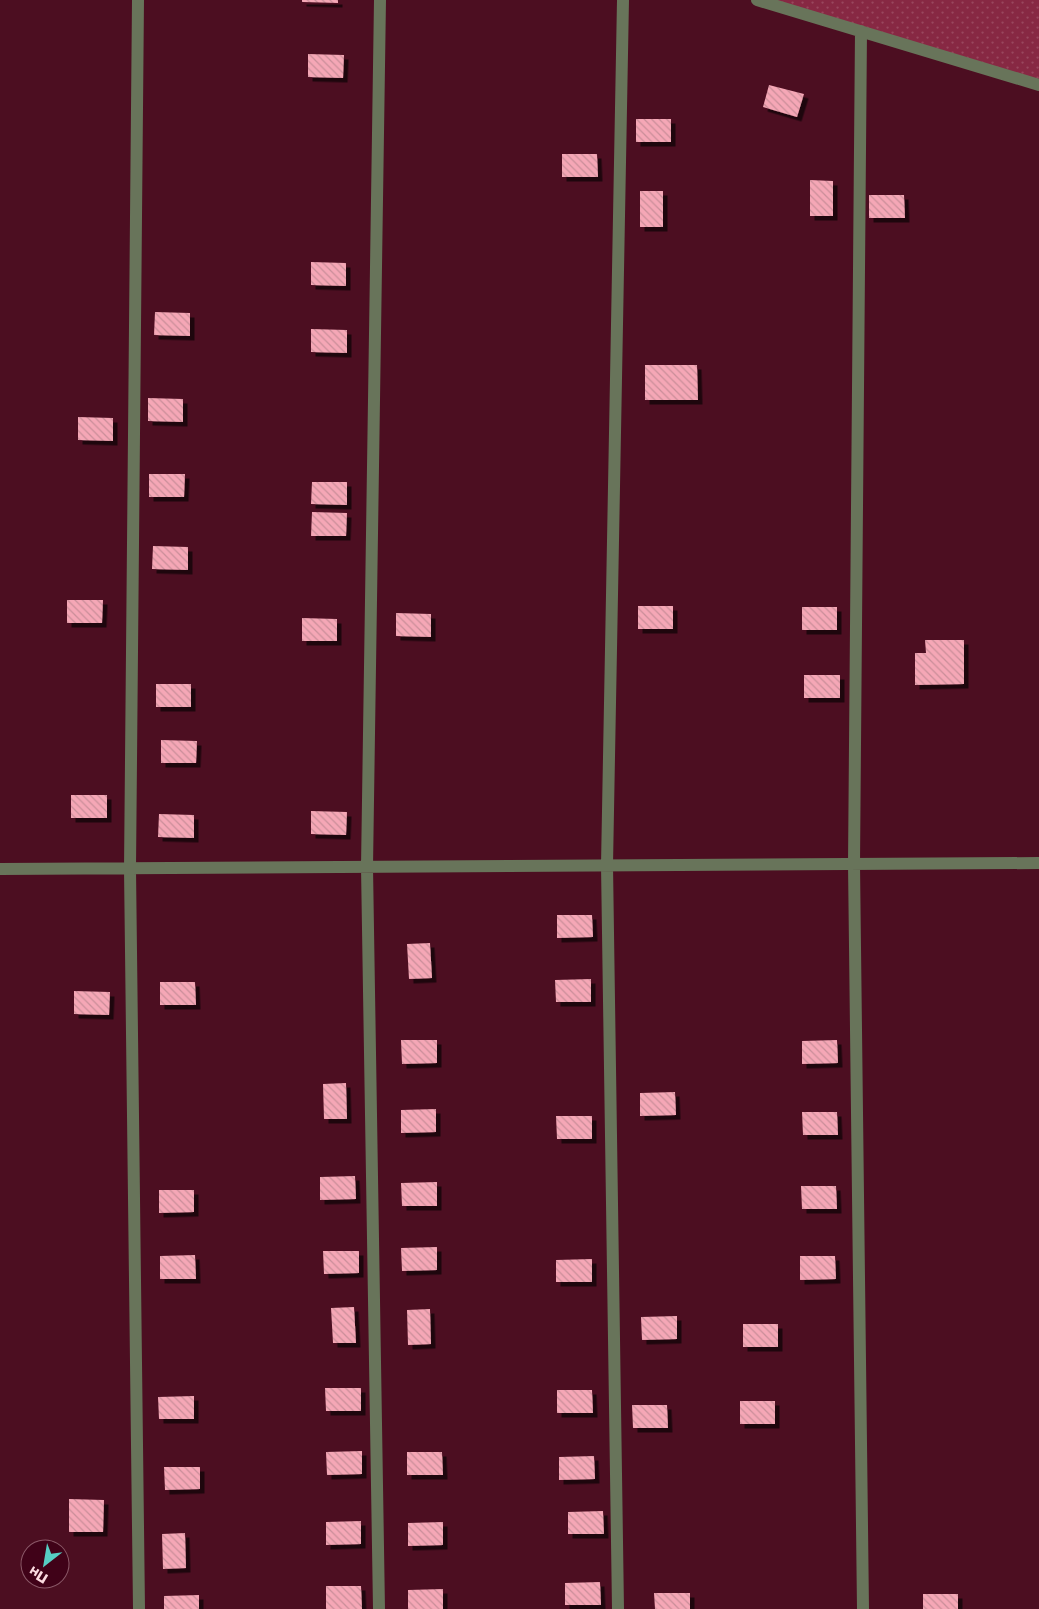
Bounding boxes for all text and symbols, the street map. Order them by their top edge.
north arrow [20,1539,70,1589]
text: Пн [26,1563,51,1588]

